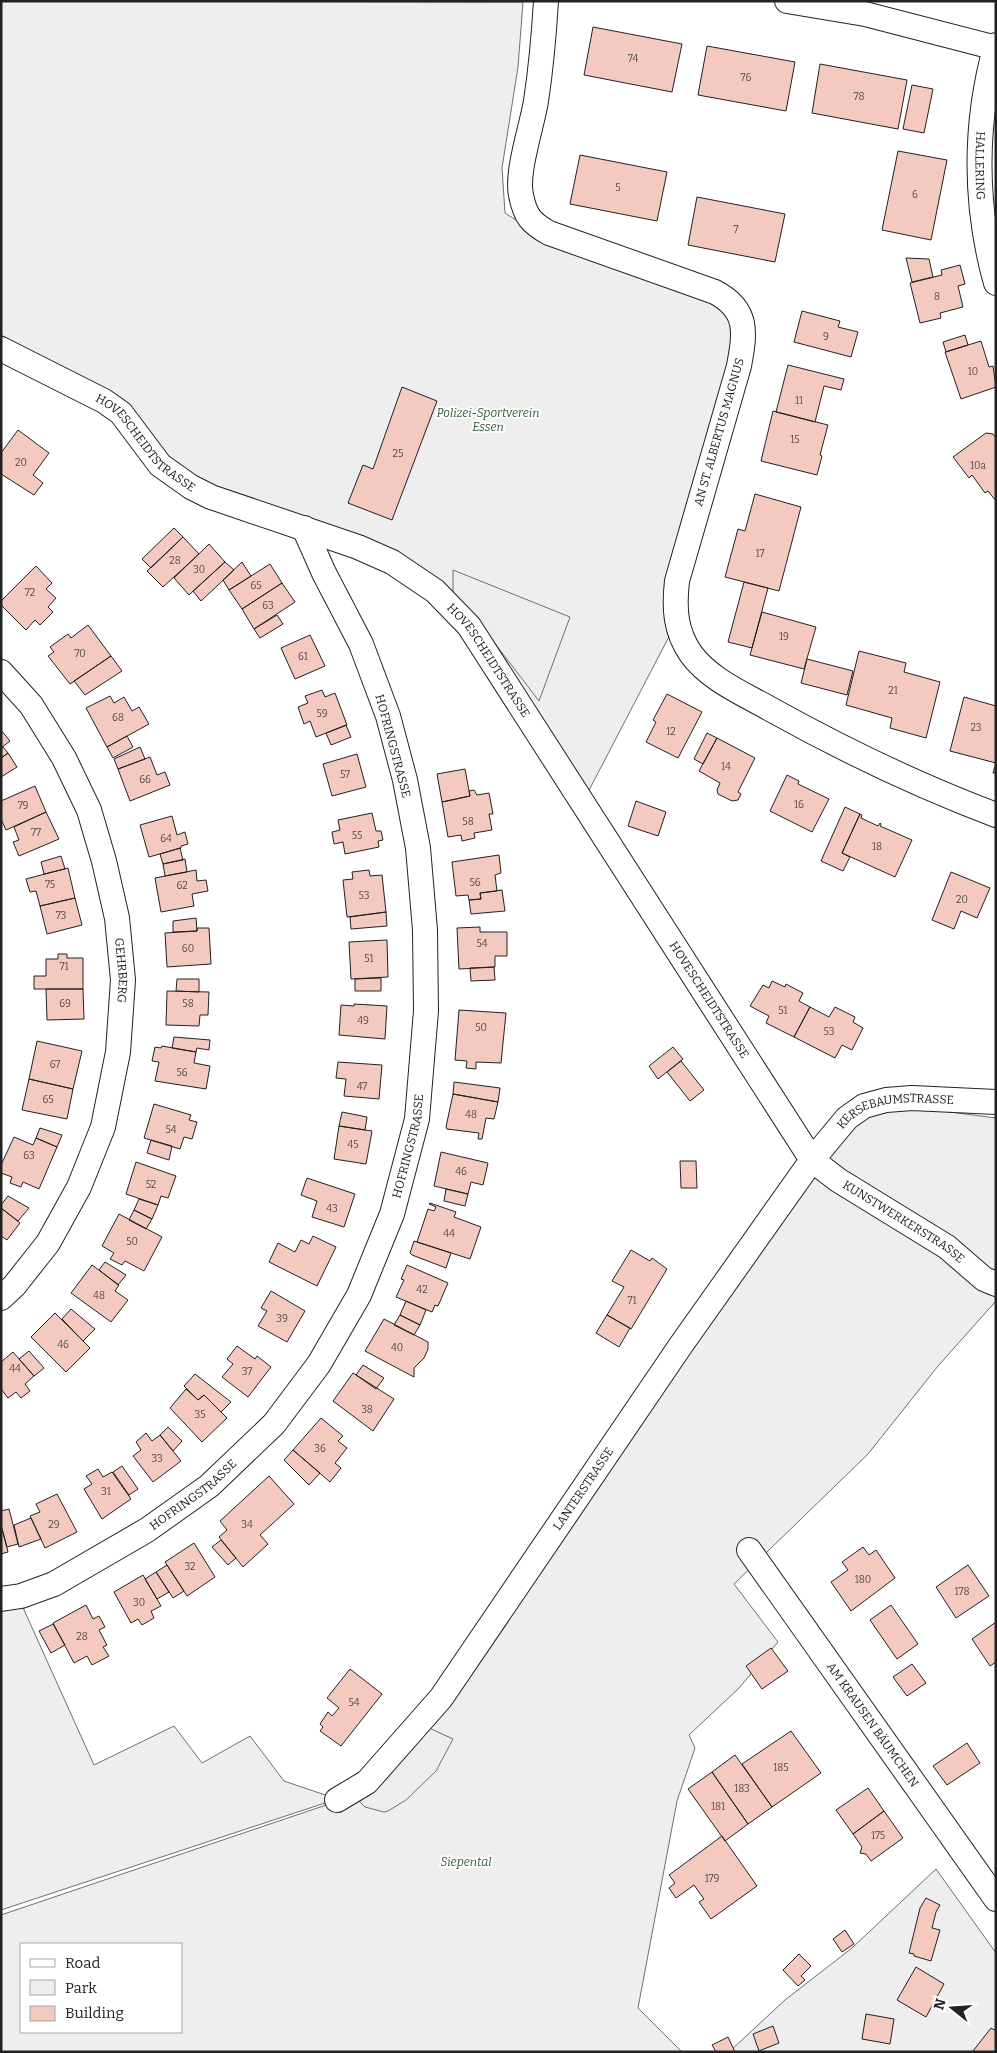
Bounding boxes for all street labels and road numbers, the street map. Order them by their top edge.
street label: HALLERING [972,131,988,200]
street label: AN ST. ALBERTUS MAGNUS [691,356,747,508]
street label: HOVESCHEIDTSTRASSE [93,391,198,495]
street label: HOVESCHEIDTSTRASSE [444,601,533,720]
street label: HOFRINGSTRASSE [372,693,414,799]
street label: GEHRBERG [112,937,130,1004]
street label: HOVESCHEIDTSTRASSE [667,939,752,1061]
street label: KERSEBAUMSTRASSE [834,1091,954,1132]
street label: HOFRINGSTRASSE [389,1093,426,1200]
street label: KUNSTWERKERSTRASSE [840,1178,967,1266]
street label: LANTERSTRASSE [550,1445,616,1533]
street label: HOFRINGSTRASSE [147,1456,239,1533]
street label: AM KRAUSEN BÄUMCHEN [824,1660,922,1790]

